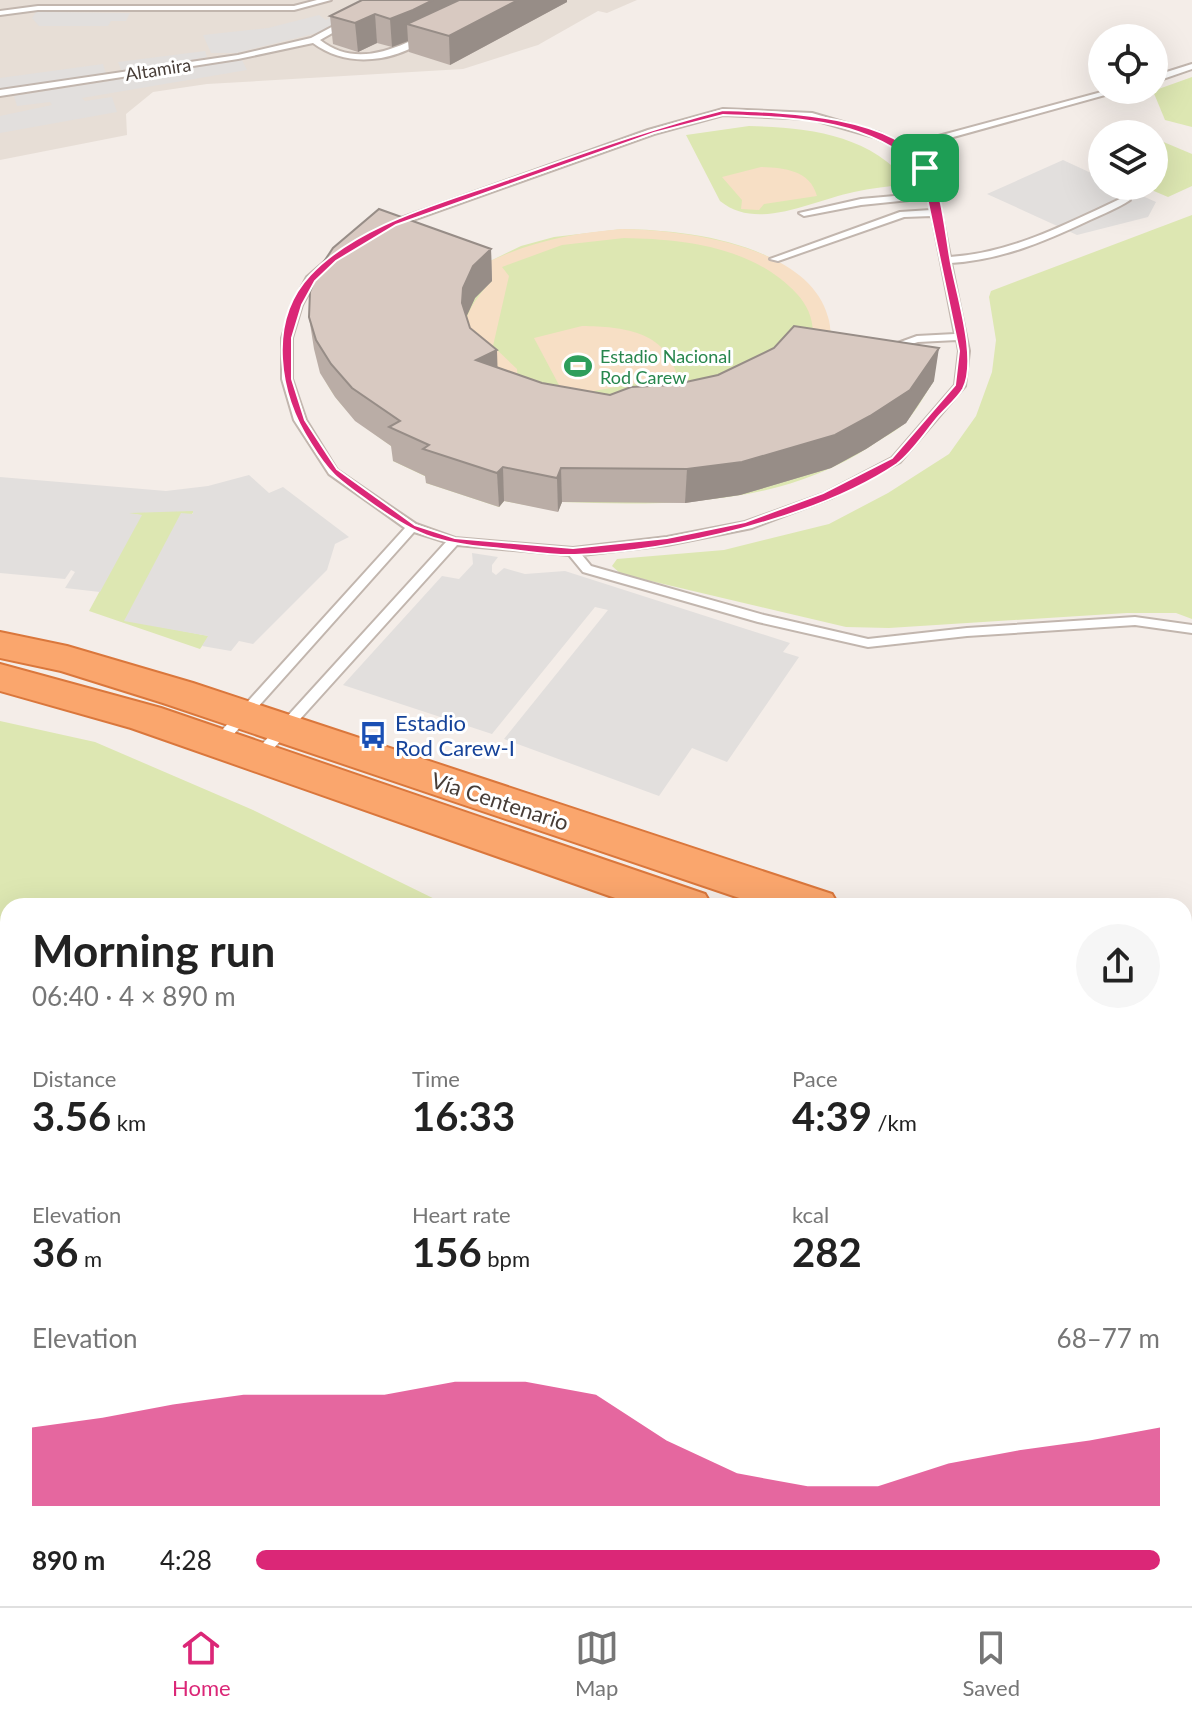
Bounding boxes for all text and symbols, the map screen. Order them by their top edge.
map controls [1088,24,1168,200]
button: locate [1088,24,1168,104]
street label: Altamira [124,53,192,85]
button: layers [1088,120,1168,200]
pin [891,134,959,202]
icon: arrive [903,146,947,190]
place label: Estadio Nacional Rod Carew [600,345,731,388]
sports icon: Estadio Nacional Rod Carew [563,351,593,381]
place label: Estadio Rod Carew-I [395,709,515,761]
bus stop icon: Estadio Rod Carew-I [358,720,388,750]
street label: Vía Centenario [428,766,572,836]
text: Morning run [32,924,275,976]
button: share [1076,924,1160,1008]
text: 06:40 · 4 × 890 m [32,980,236,1012]
text: Distance [32,1065,116,1092]
text: Time [412,1065,460,1092]
text: Pace [792,1065,838,1092]
text: 3.56 [32,1092,111,1140]
text: 16:33 [412,1092,515,1140]
text: 4:39 [792,1092,872,1140]
text: km [111,1109,146,1136]
text: /km [872,1109,917,1136]
text: Elevation [32,1201,121,1228]
text: Heart rate [412,1201,511,1228]
text: kcal [792,1201,829,1228]
text: 36 [32,1228,78,1276]
text: 156 [412,1228,482,1276]
text: 282 [792,1228,862,1276]
text: m [78,1245,102,1272]
text: bpm [482,1245,530,1272]
text: Elevation [32,1322,138,1354]
text: 68–77 m [1057,1322,1160,1354]
text: 890 m [32,1544,105,1576]
text: 4:28 [160,1544,212,1576]
tab: Home [172,1626,231,1701]
tab: Map [575,1626,619,1701]
tab: Saved [963,1626,1020,1701]

